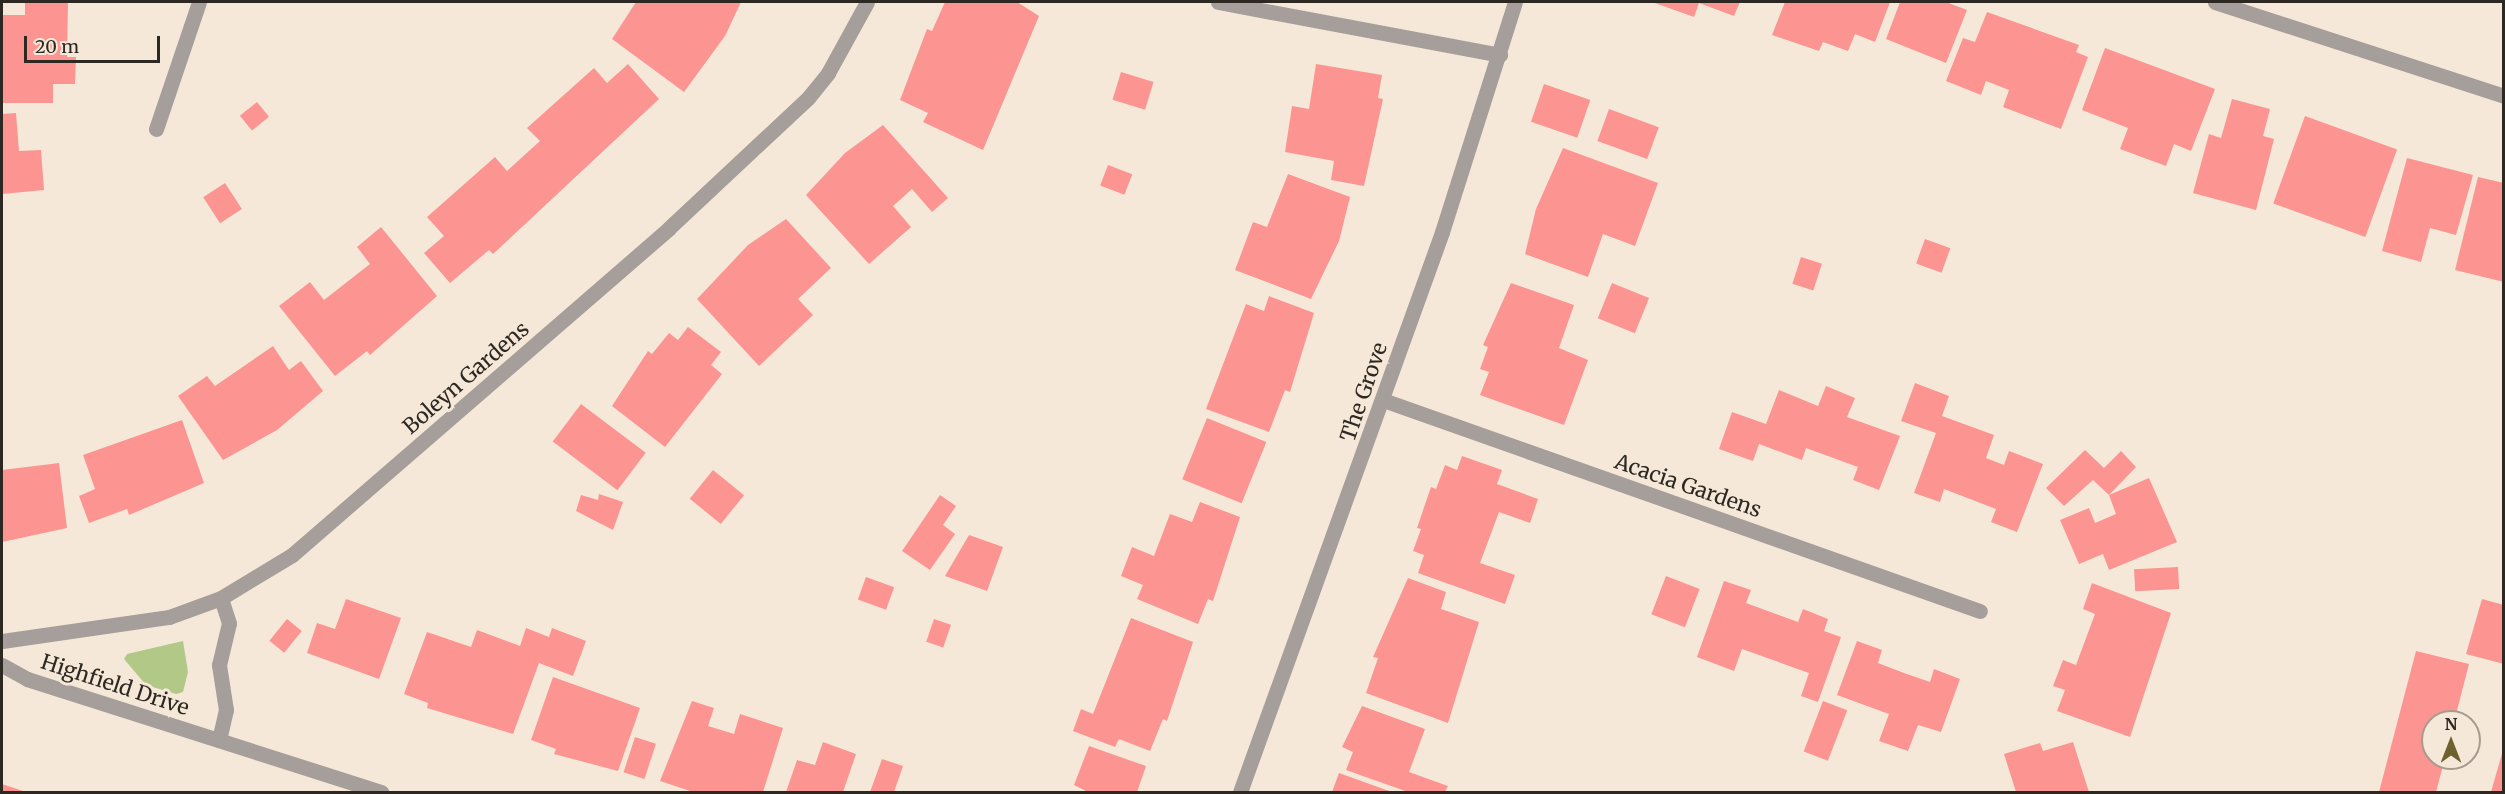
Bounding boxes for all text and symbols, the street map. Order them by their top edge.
scale bar [27,24,164,62]
text: 20 m [35,35,79,58]
street label: Boleyn Gardens [398,316,534,440]
street label: The Grove [1335,339,1393,445]
street label: Acacia Gardens [1611,449,1765,523]
street label: Highfield Drive [38,649,192,721]
north arrow [2421,710,2481,770]
text: N [2445,714,2457,734]

